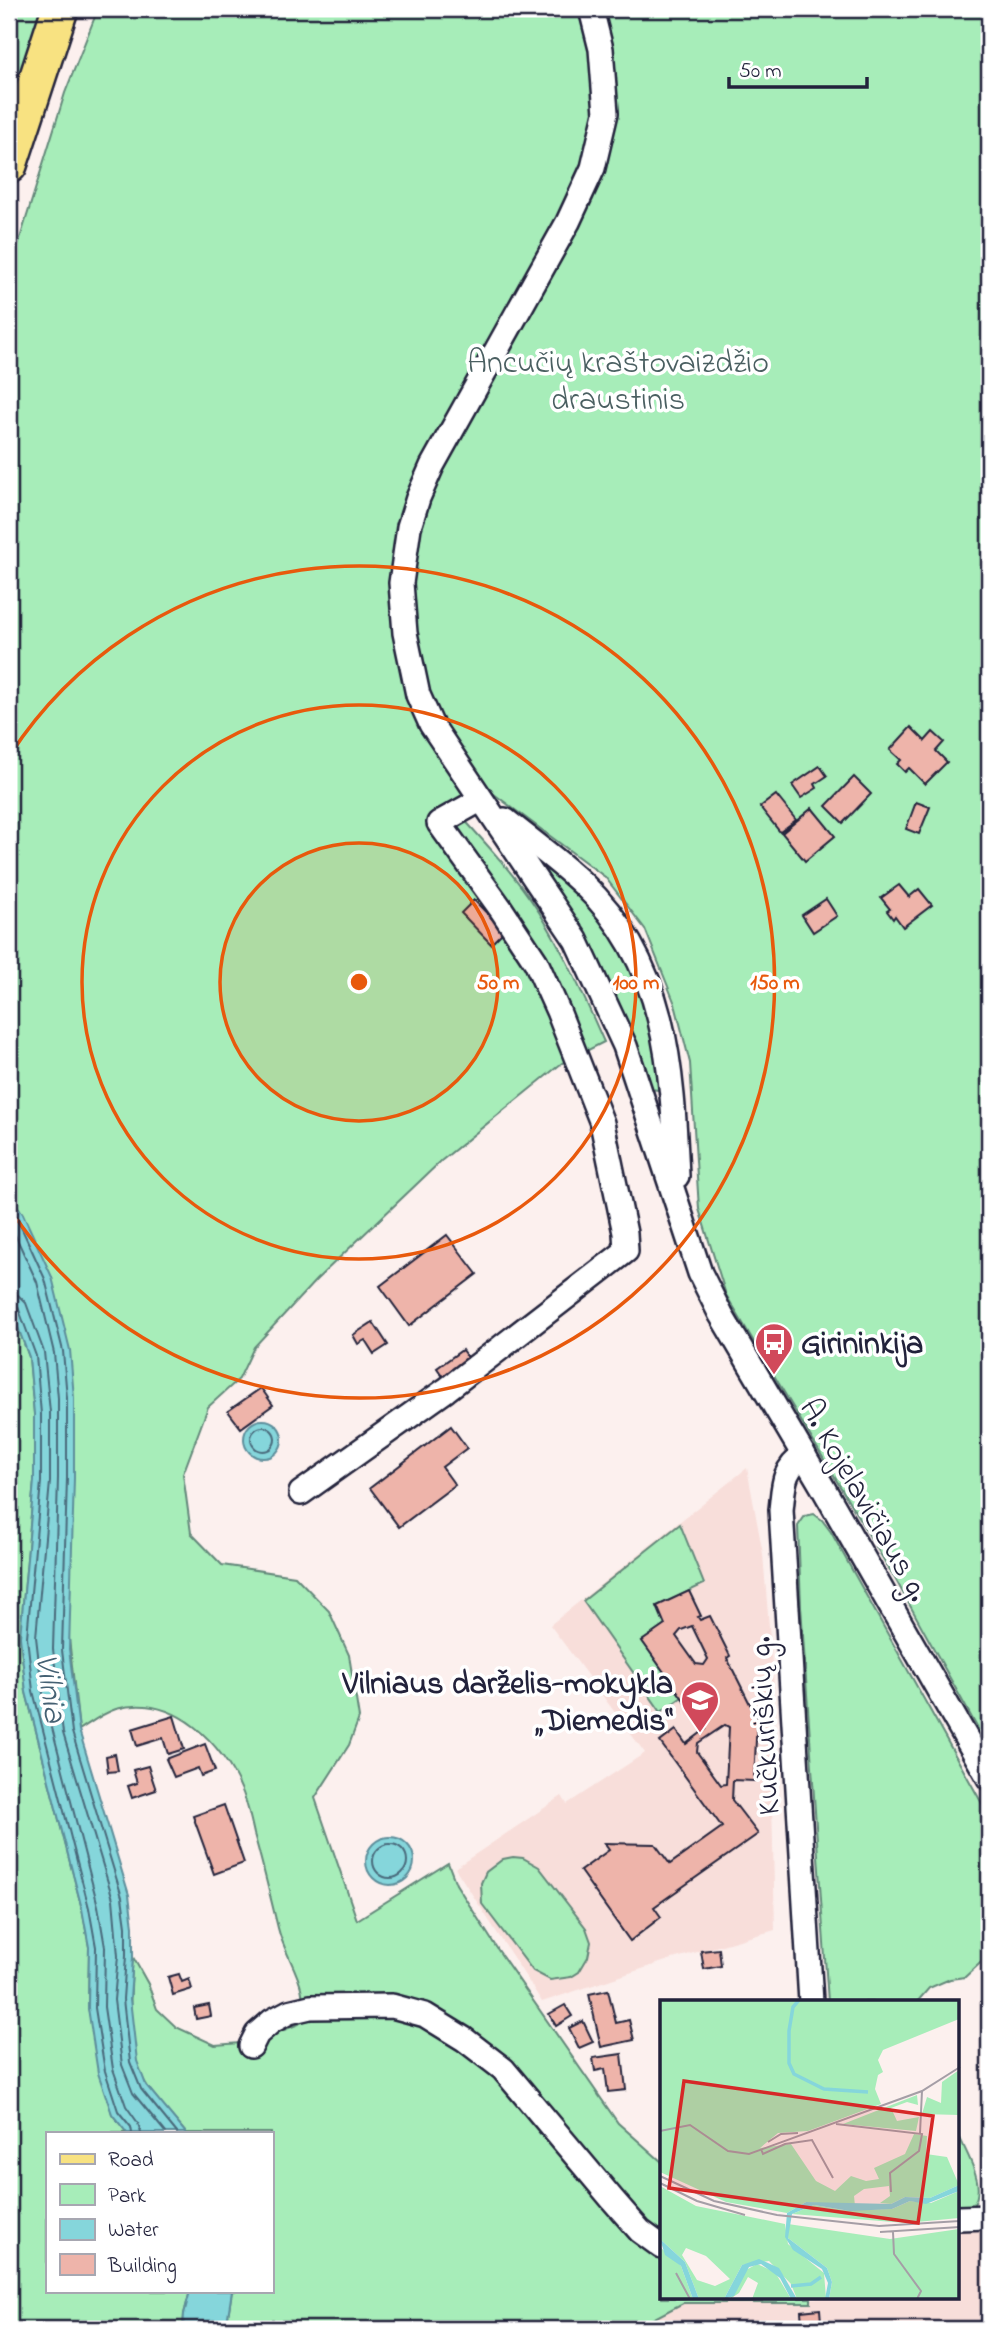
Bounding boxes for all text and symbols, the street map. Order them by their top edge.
scale bar [729,46,867,90]
text: 50 m [739,57,782,87]
park label: Ancučių kraštovaizdžio draustinis [467,341,769,425]
text: 50 m [477,969,519,999]
text: 100 m [613,969,659,999]
text: 150 m [750,969,800,999]
centre of rings [347,970,371,994]
bus stop icon: Girininkija [753,1321,795,1376]
place label: Girininkija [801,1322,923,1369]
street label: A. Kojelavičiaus g. [786,1390,940,1611]
street label: Kučkuriškių g. [738,1635,795,1816]
water label: Vilnia [20,1651,78,1727]
place label: Vilniaus darželis-mokykla „Diemedis“ [342,1662,673,1746]
school or university icon: Vilniaus darželis-mokykla „Diemedis“ [679,1679,721,1734]
inset map [660,2000,960,2300]
legend [46,2132,273,2292]
text: Road [108,2146,154,2176]
text: Park [108,2182,147,2212]
text: Water [108,2216,159,2246]
text: Building [107,2252,177,2284]

